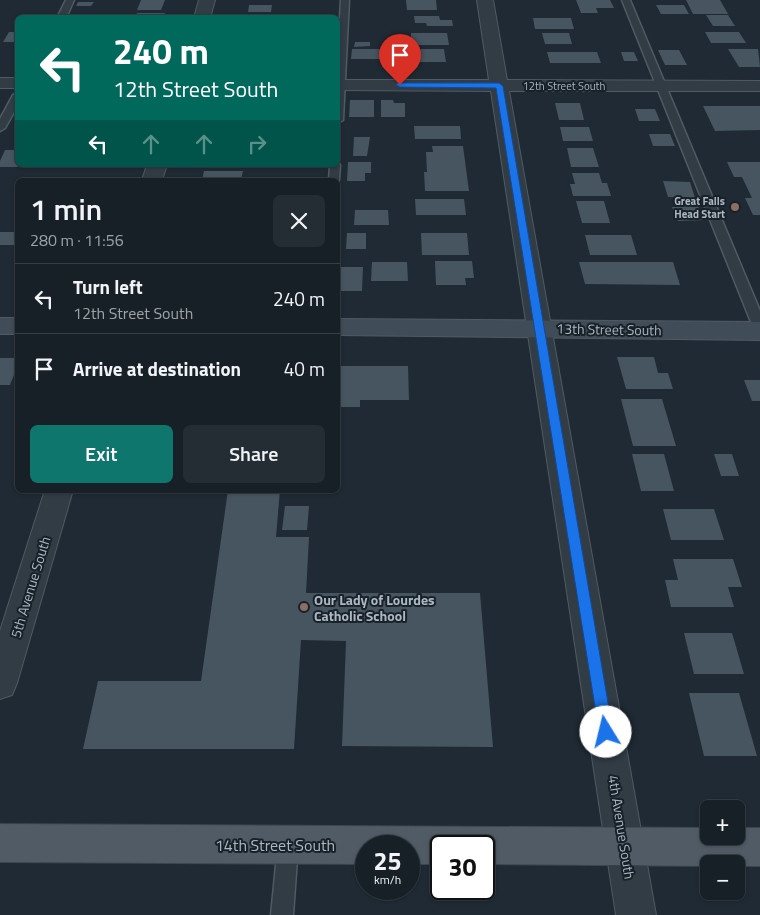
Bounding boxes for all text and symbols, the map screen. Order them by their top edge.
text: 240 m [113,24,209,78]
pin [379,34,421,85]
icon: left [30,35,95,100]
icon: arrive [386,41,414,69]
text: 12th Street South [113,72,278,106]
street label: 12th Street South [523,78,605,94]
icon: left [84,130,112,158]
icon: ahead [137,130,165,158]
icon: ahead [190,130,218,158]
icon: right [243,130,271,158]
text: 1 min [30,186,102,232]
place label: Great Falls Head Start [674,193,725,222]
button: close [273,195,325,247]
marker: Great Falls Head Start [729,201,741,213]
text: 280 m · 11:56 [30,228,124,252]
text: Turn left [73,272,143,301]
text: 240 m [273,284,325,313]
icon: left [30,285,58,313]
text: 12th Street South [73,301,193,325]
street label: 13th Street South [556,318,662,340]
text: Arrive at destination [73,354,241,383]
text: 40 m [284,354,325,383]
icon: arrive [30,355,58,383]
button: Exit [30,425,173,483]
button: Share [183,425,325,483]
street label: 5th Avenue South [5,534,55,640]
place label: Our Lady of Lourdes Catholic School [314,589,435,626]
marker: Our Lady of Lourdes Catholic School [298,601,310,613]
position arrow [579,705,631,757]
street label: 4th Avenue South [603,773,641,881]
map controls [700,800,745,900]
button: + [700,800,745,845]
street label: 14th Street South [215,833,335,857]
speed limit sign: 30 [430,835,495,900]
text: 25 [373,842,402,880]
button: − [700,855,745,900]
text: km/h [374,870,401,889]

